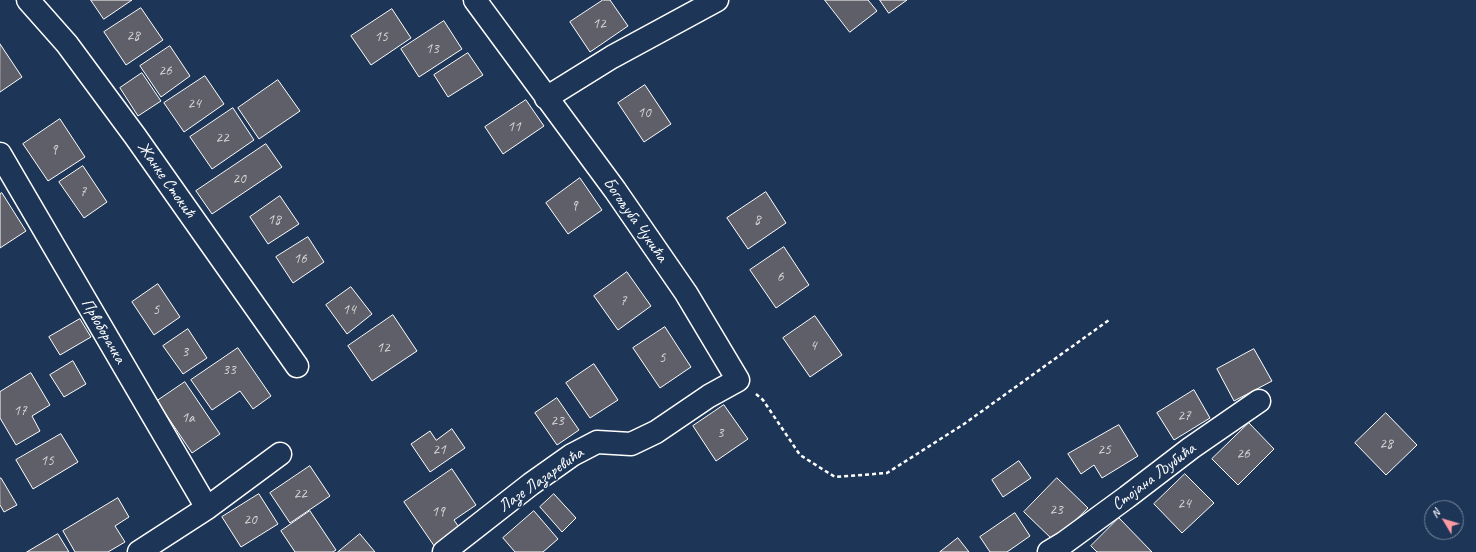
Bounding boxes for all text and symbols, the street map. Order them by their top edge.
house number: 12 [592,15,606,33]
house number: 28 [126,27,140,45]
house number: 15 [374,28,388,46]
house number: 13 [425,40,439,58]
house number: 26 [158,62,172,80]
house number: 24 [187,95,201,113]
house number: 10 [637,104,651,122]
house number: 11 [507,118,521,136]
house number: 22 [215,129,229,147]
street label: Жанке Стокић [132,138,200,222]
house number: 9 [51,141,57,159]
house number: 20 [232,170,246,188]
street label: Богољуба Чукића [598,174,672,266]
house number: 7 [80,183,86,201]
house number: 9 [571,197,577,215]
house number: 18 [267,211,281,229]
house number: 8 [754,211,760,229]
house number: 16 [293,250,307,268]
house number: 6 [777,268,783,286]
house number: 7 [620,292,626,310]
street label: Првоборачка [76,295,130,367]
house number: 5 [153,301,159,319]
house number: 14 [342,301,356,319]
house number: 4 [810,337,816,355]
house number: 12 [376,339,390,357]
house number: 3 [182,343,188,361]
house number: 5 [659,349,665,367]
house number: 33 [222,361,236,379]
house number: 17 [13,402,27,420]
house number: 27 [1177,407,1191,425]
house number: 1a [181,409,195,427]
house number: 23 [550,412,564,430]
house number: 3 [717,424,723,442]
house number: 28 [1379,435,1393,453]
street label: Стојана Љубића [1108,439,1200,515]
house number: 21 [432,441,446,459]
house number: 25 [1097,441,1111,459]
street label: Лазе Лазаревића [494,443,588,517]
house number: 26 [1236,445,1250,463]
house number: 15 [40,452,54,470]
house number: 22 [293,485,307,503]
house number: 24 [1177,495,1191,513]
north arrow [1424,500,1464,540]
house number: 23 [1049,501,1063,519]
house number: 19 [431,503,445,521]
text: N [1428,506,1443,520]
house number: 20 [243,511,257,529]

